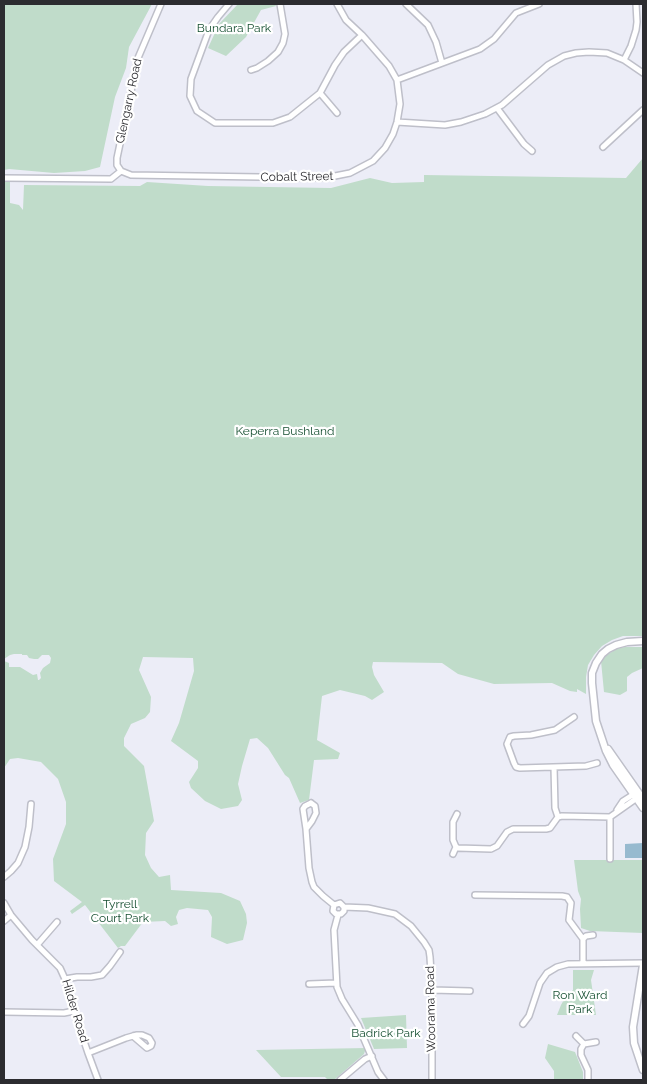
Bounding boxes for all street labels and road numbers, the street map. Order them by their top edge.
street label: Glengarry Road [113,57,145,145]
street label: Cobalt Street [260,169,334,185]
street label: Woorama Road [423,966,439,1052]
street label: Hilder Road [59,978,91,1044]

